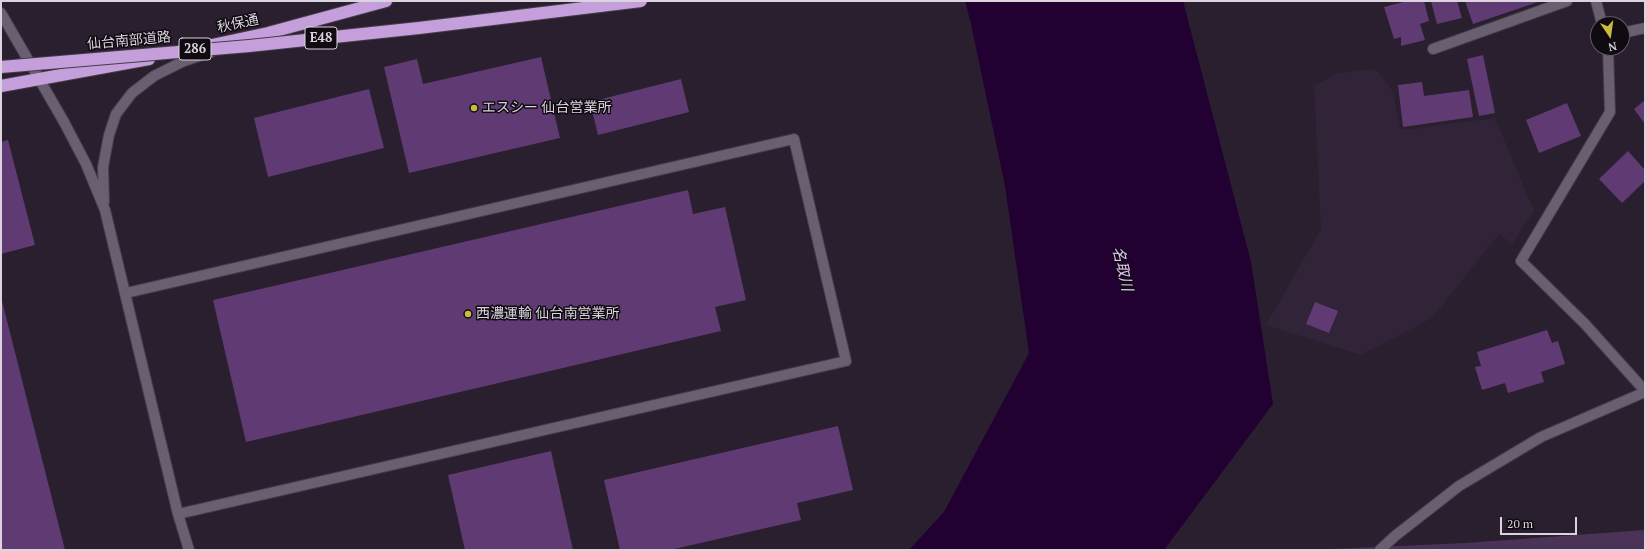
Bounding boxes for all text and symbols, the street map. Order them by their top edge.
street label: 秋保通 [216,11,260,37]
north arrow [1590,16,1630,56]
road number: E48 [305,27,337,49]
street label: 仙台南部道路 [86,29,172,53]
road number: 286 [179,38,211,60]
text: N [1607,39,1618,54]
place label: エスシー 仙台営業所 [482,100,611,116]
marker: エスシー 仙台営業所 [469,103,479,113]
water label: 名取川 [1108,245,1136,293]
place label: 西濃運輸 仙台南営業所 [476,306,619,322]
marker: 西濃運輸 仙台南営業所 [463,309,473,319]
scale bar [1502,509,1579,535]
text: 20 m [1507,516,1533,531]

